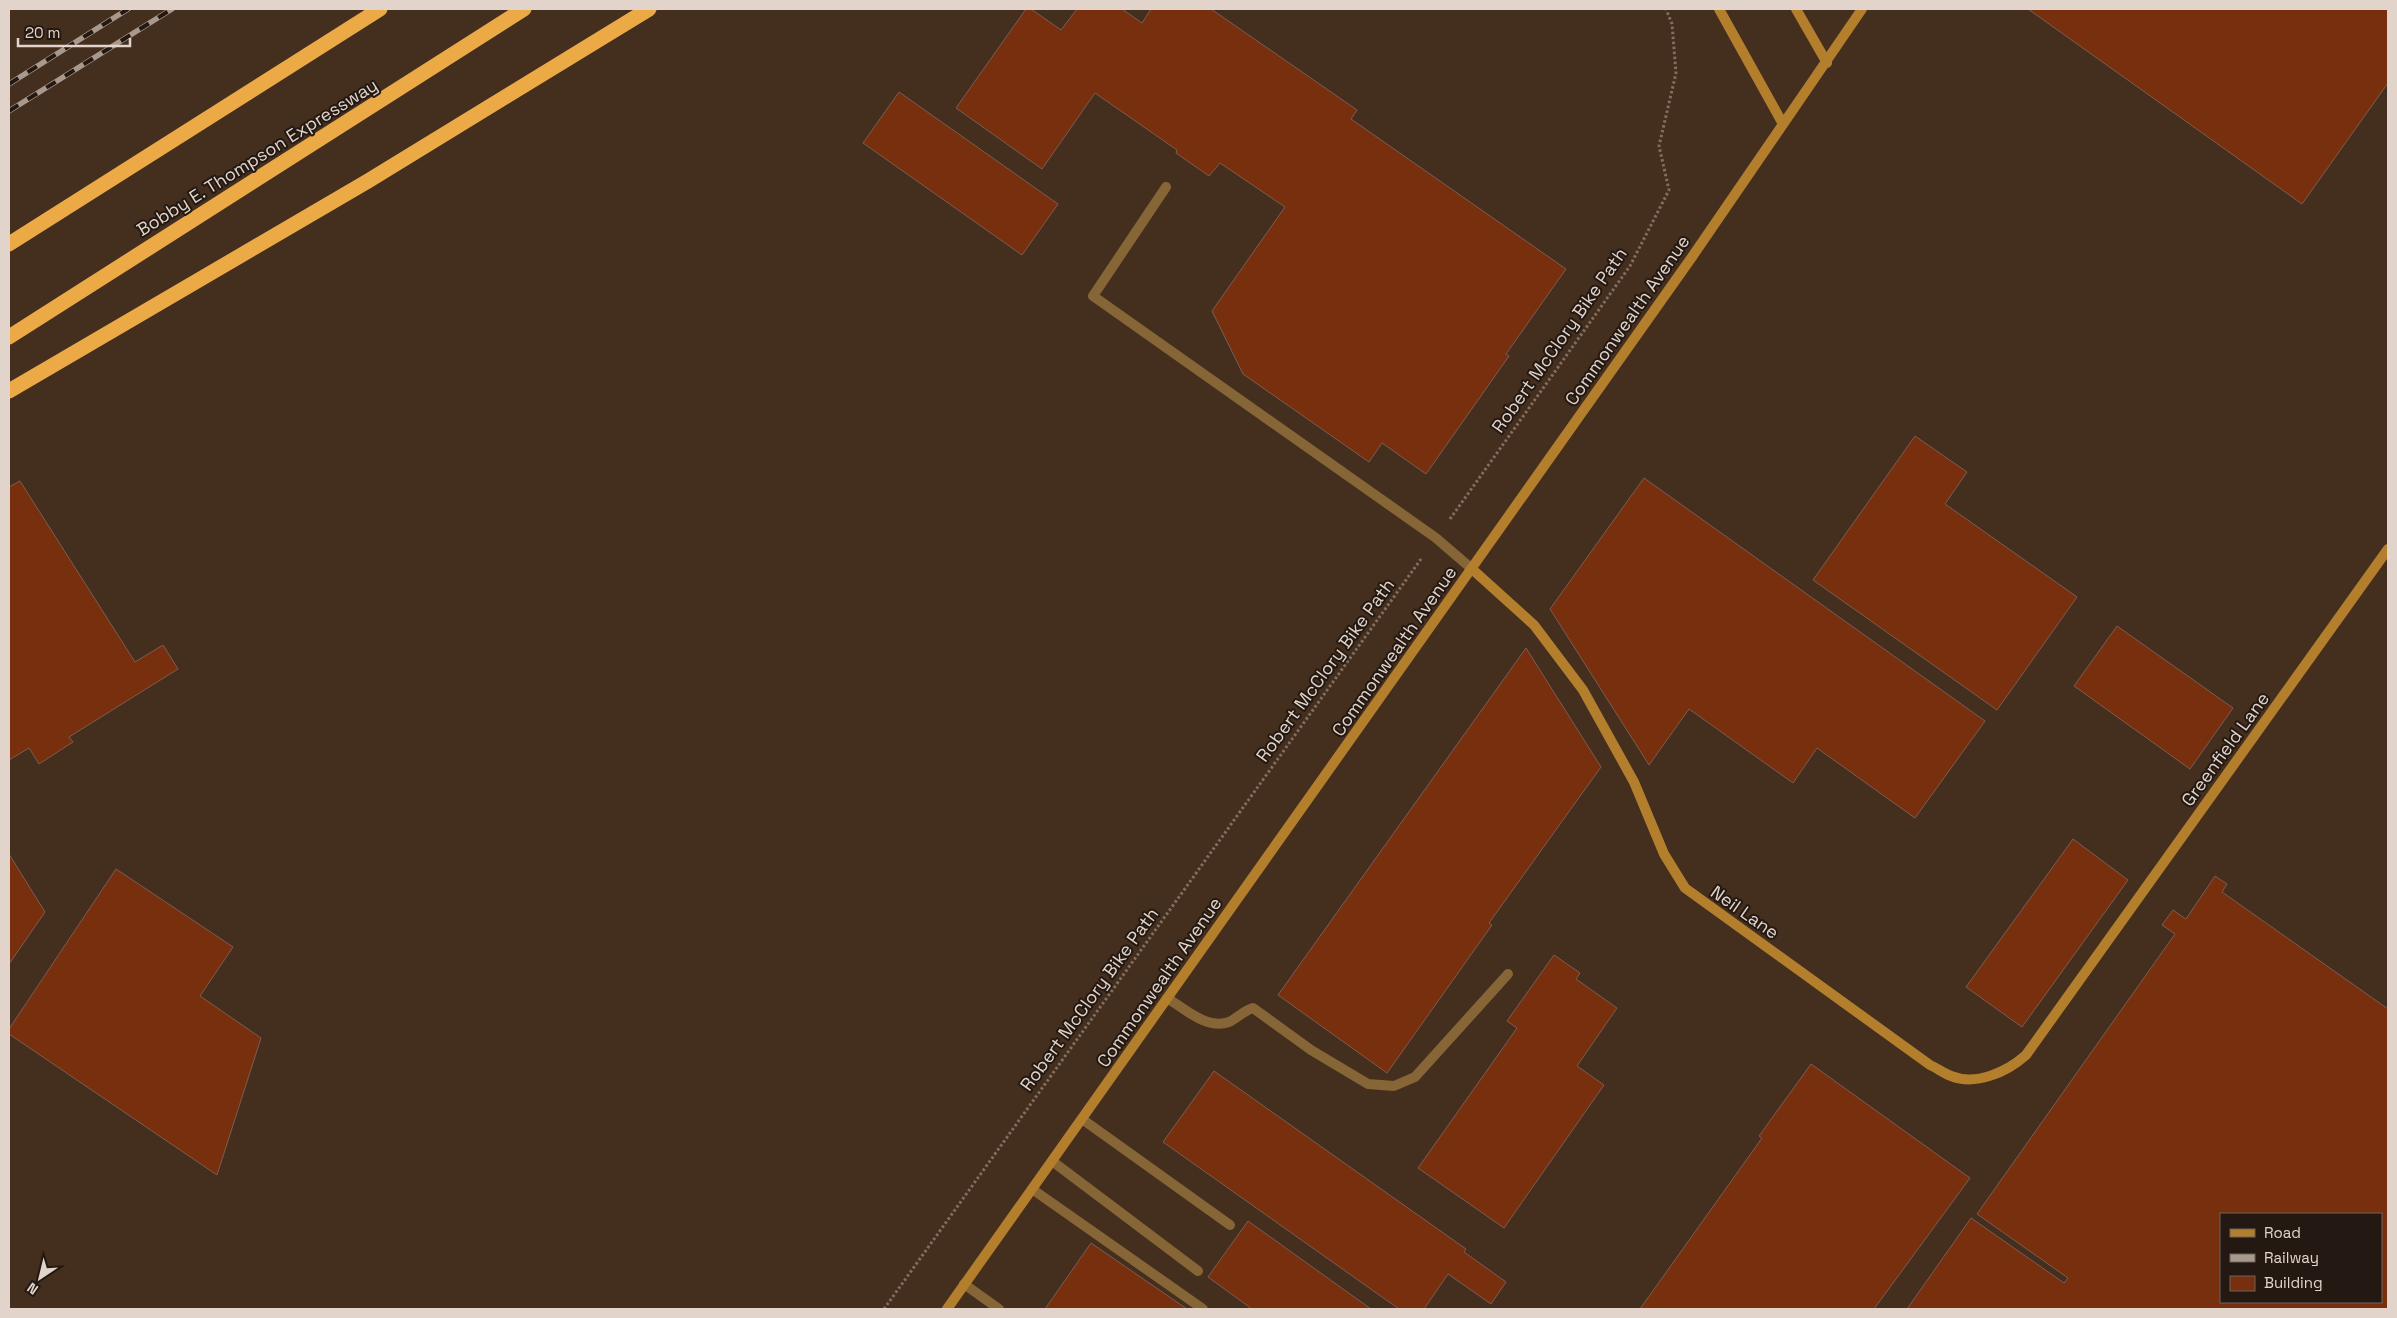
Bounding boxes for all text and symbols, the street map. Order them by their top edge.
scale bar [18,15,130,47]
text: 20 m [25,23,60,42]
street label: Bobby E. Thompson Expressway [132,73,382,241]
street label: Commonwealth Avenue [1559,230,1695,410]
street label: Robert McClory Bike Path [1486,243,1632,437]
street label: Commonwealth Avenue [1326,561,1462,741]
street label: Robert McClory Bike Path [1251,574,1399,766]
street label: Greenfield Lane [2176,687,2274,811]
street label: Neil Lane [1706,880,1784,944]
street label: Commonwealth Avenue [1091,892,1227,1072]
street label: Robert McClory Bike Path [1015,903,1163,1095]
legend [2220,1213,2382,1303]
text: Road [2264,1223,2301,1242]
text: Railway [2264,1248,2319,1267]
north arrow [15,1253,65,1303]
text: Building [2264,1273,2323,1292]
text: N [24,1279,42,1299]

